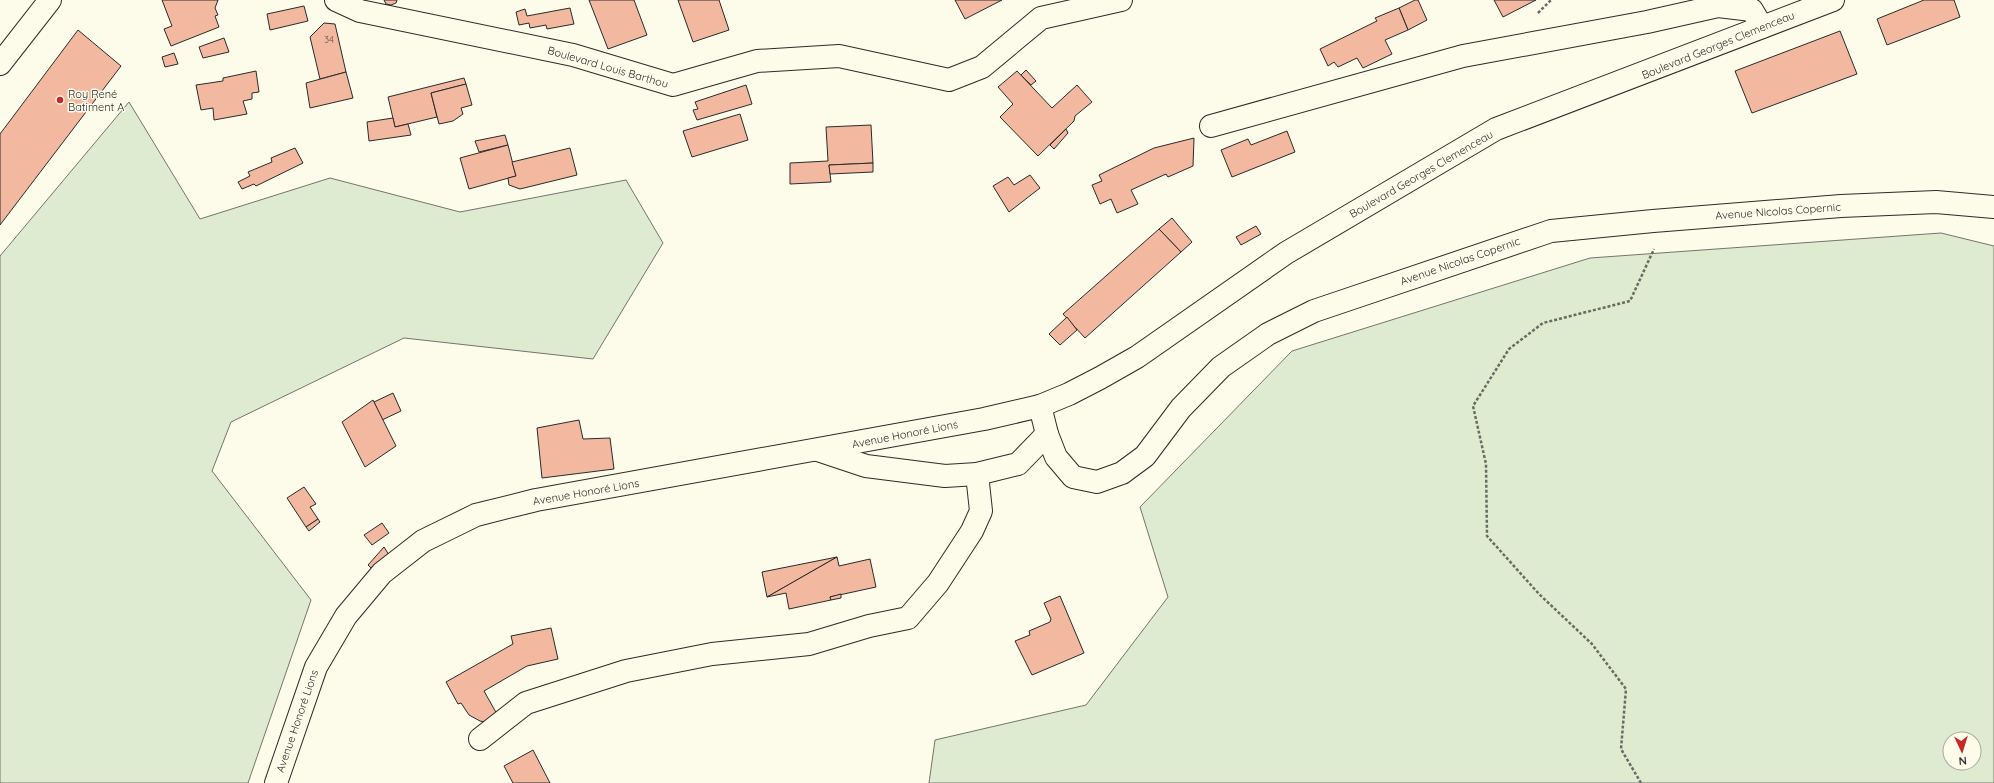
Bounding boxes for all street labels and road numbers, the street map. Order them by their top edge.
street label: Boulevard Georges Clemenceau [1640,8,1796,82]
street label: Boulevard Louis Barthou [546,43,670,91]
street label: Boulevard Georges Clemenceau [1347,127,1495,221]
street label: Avenue Nicolas Copernic [1715,200,1842,222]
street label: Avenue Nicolas Copernic [1398,234,1522,288]
street label: Avenue Honoré Lions [851,417,959,451]
street label: Avenue Honoré Lions [532,476,640,508]
street label: Avenue Honoré Lions [273,668,321,774]

